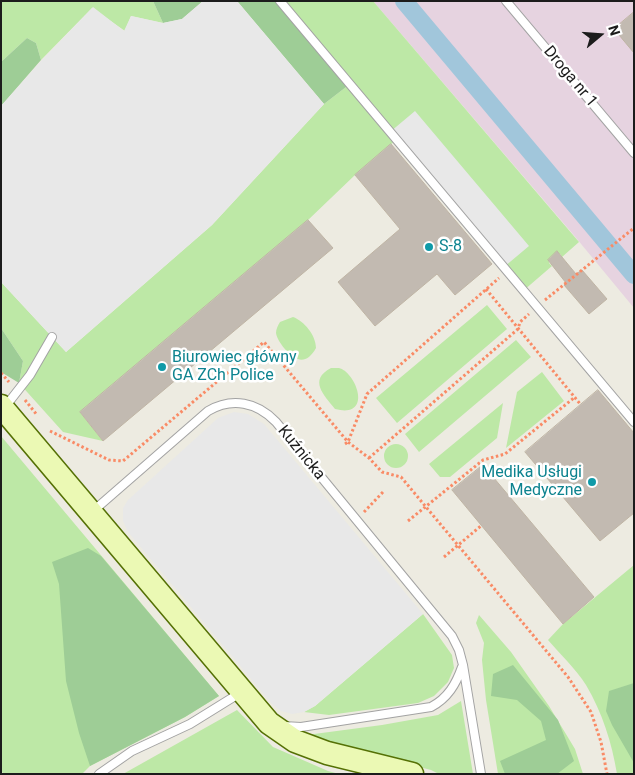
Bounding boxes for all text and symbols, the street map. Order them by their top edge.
north arrow [575,10,625,60]
text: N [605,23,623,38]
street label: Droga nr 1 [539,43,601,111]
place label: S-8 [439,237,462,257]
marker: S-8 [423,241,435,253]
place label: Biurowiec główny GA ZCh Police [172,348,297,386]
marker: Biurowiec główny GA ZCh Police [156,361,168,373]
street label: Kuźnicka [273,422,329,484]
place label: Medika Usługi Medyczne [481,463,582,501]
marker: Medika Usługi Medyczne [586,476,598,488]

